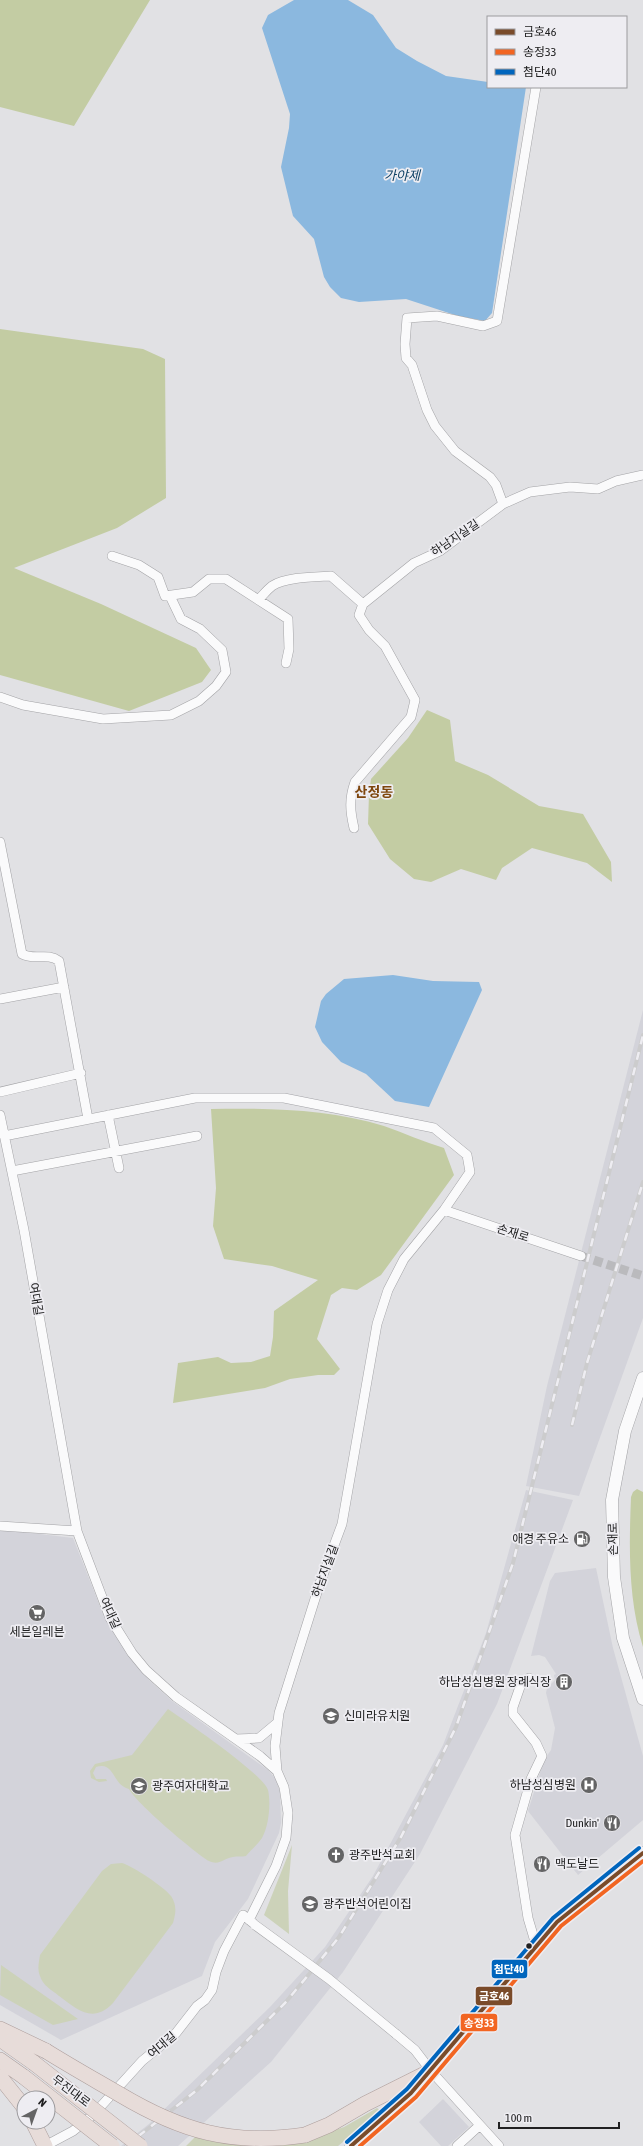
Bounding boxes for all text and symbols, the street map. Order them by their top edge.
legend [487,16,627,88]
text: 금호46 [523,25,557,39]
text: 송정33 [523,45,556,59]
text: 첨단40 [523,65,557,79]
water label: 가야제 [384,168,422,183]
street label: 하남지실길 [428,517,482,559]
district label: 산정동 [355,784,393,800]
street label: 손재로 [495,1221,531,1245]
street label: 여대길 [26,1281,46,1317]
street label: 손재로 [606,1522,620,1556]
fuel station icon: 애경 주유소 [572,1529,592,1549]
place label: 애경 주유소 [512,1532,569,1546]
street label: 하남지실길 [309,1543,341,1599]
street label: 여대길 [97,1595,123,1631]
supermarket icon: 세븐일레븐 [27,1603,47,1623]
place label: 세븐일레븐 [9,1625,65,1639]
building icon: 하남성심병원 장례식장 [554,1672,574,1692]
place label: 하남성심병원 장례식장 [439,1675,551,1689]
school or university icon: 신미라유치원 [321,1706,341,1726]
place label: 신미라유치원 [344,1709,410,1723]
hospital icon: 하남성심병원 [579,1775,599,1795]
school or university icon: 광주여자대학교 [129,1776,149,1796]
place label: 하남성심병원 [510,1778,576,1792]
place label: 광주여자대학교 [152,1779,229,1793]
restaurant icon: Dunkin' [602,1813,622,1833]
place label: Dunkin' [565,1816,599,1830]
church icon: 광주반석교회 [326,1845,346,1865]
place label: 광주반석교회 [349,1848,415,1862]
restaurant icon: 맥도날드 [532,1854,552,1874]
place label: 맥도날드 [555,1857,599,1871]
school or university icon: 광주반석어린이집 [300,1894,320,1914]
place label: 광주반석어린이집 [323,1897,411,1911]
unlabelled marker [524,1941,534,1951]
line badge: 첨단40 [491,1959,528,1979]
text: 첨단40 [494,1963,524,1975]
line badge: 금호46 [475,1986,513,2006]
text: 금호46 [479,1990,509,2002]
line badge: 송정33 [460,2013,498,2032]
text: 송정33 [464,2017,494,2029]
street label: 여대길 [145,2029,179,2061]
street label: 무진대로 [49,2072,93,2110]
north arrow [16,2090,56,2130]
text: N [36,2096,49,2109]
scale bar [499,2104,619,2130]
text: 100 m [505,2111,532,2125]

